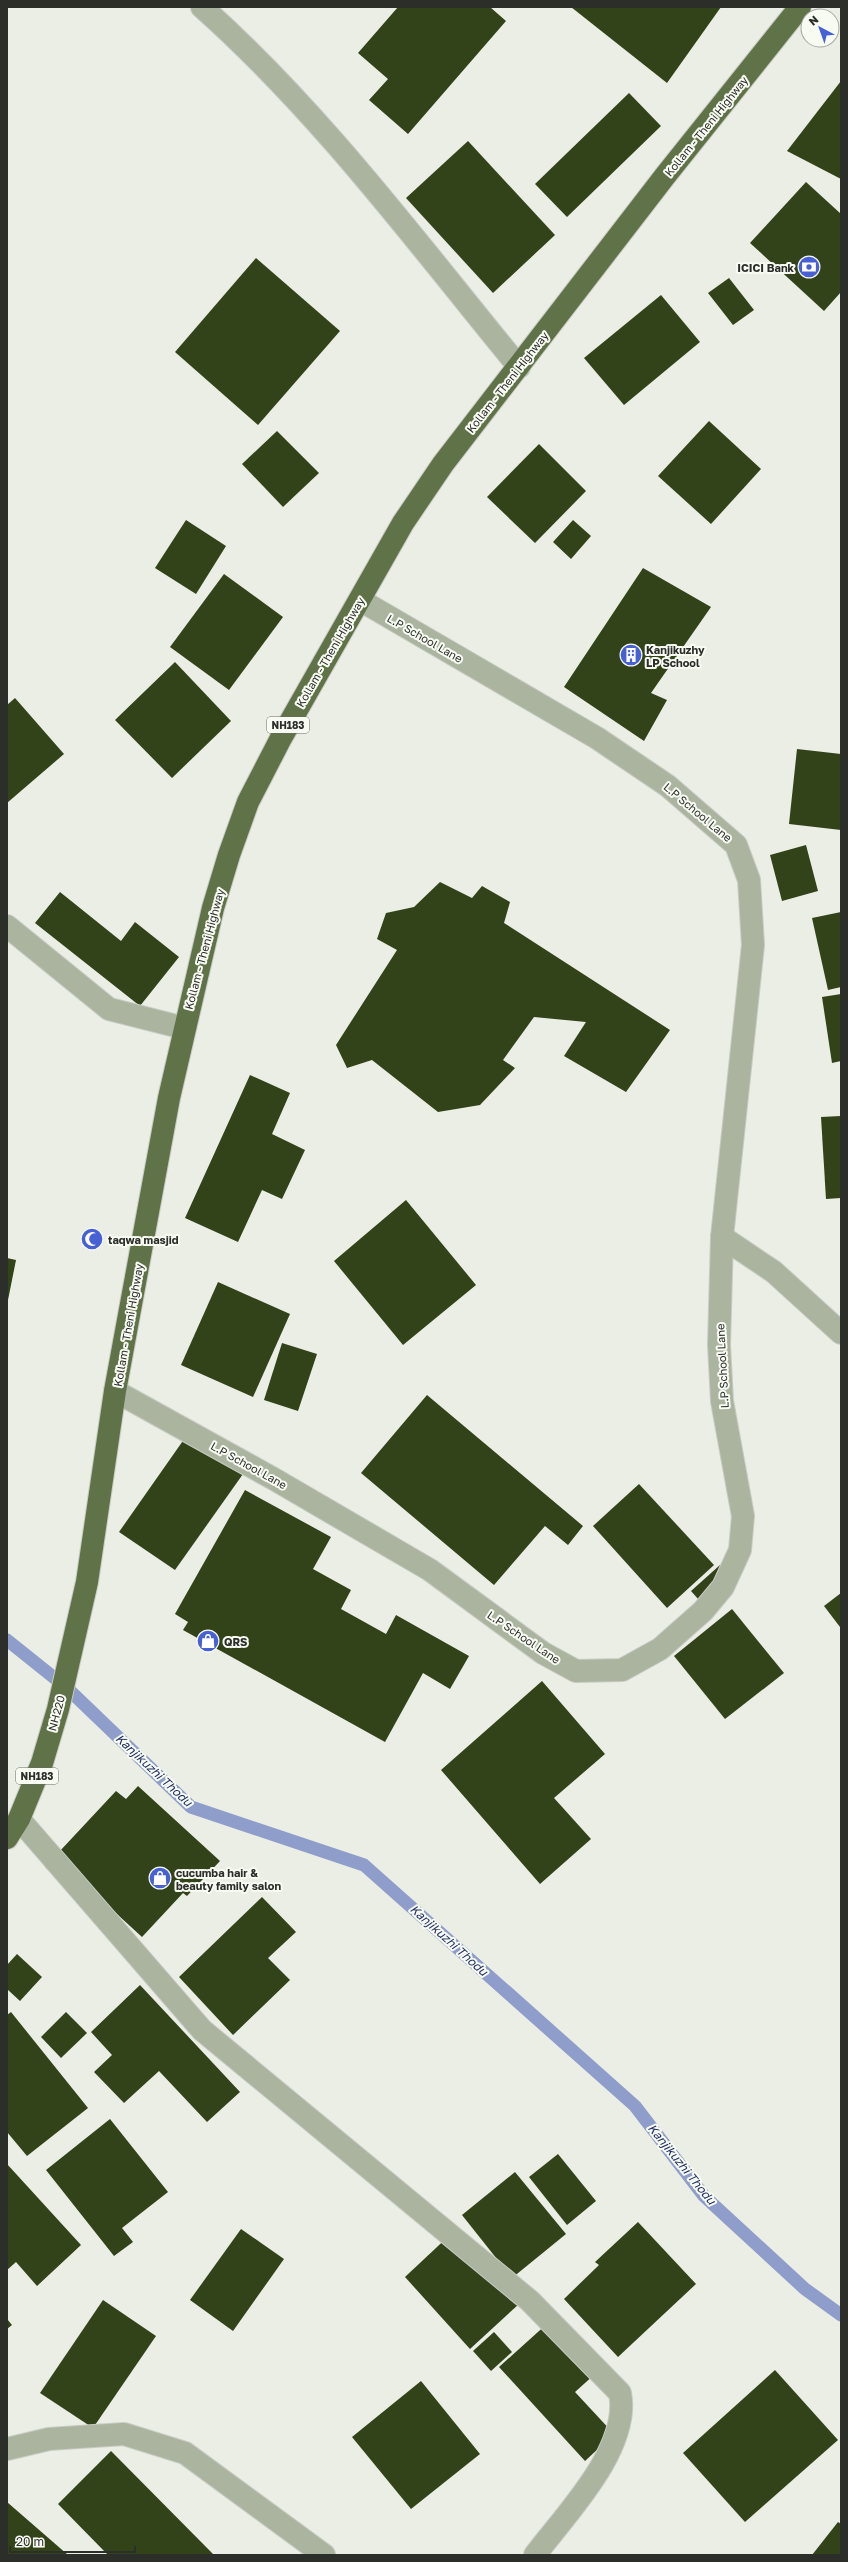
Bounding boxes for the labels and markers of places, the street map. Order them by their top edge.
bank icon: ICICI Bank [796,254,822,280]
place label: ICICI Bank [737,261,795,274]
building icon: Kanjikuzhy LP School [618,642,644,668]
place label: Kanjikuzhy LP School [646,643,705,669]
mosque icon: taqwa masjid [79,1226,105,1252]
place label: taqwa masjid [108,1233,179,1246]
shop icon: QRS [195,1628,221,1654]
place label: QRS [224,1635,247,1648]
shop icon: cucumba hair & beauty family salon [147,1865,173,1891]
place label: cucumba hair & beauty family salon [176,1866,281,1892]

